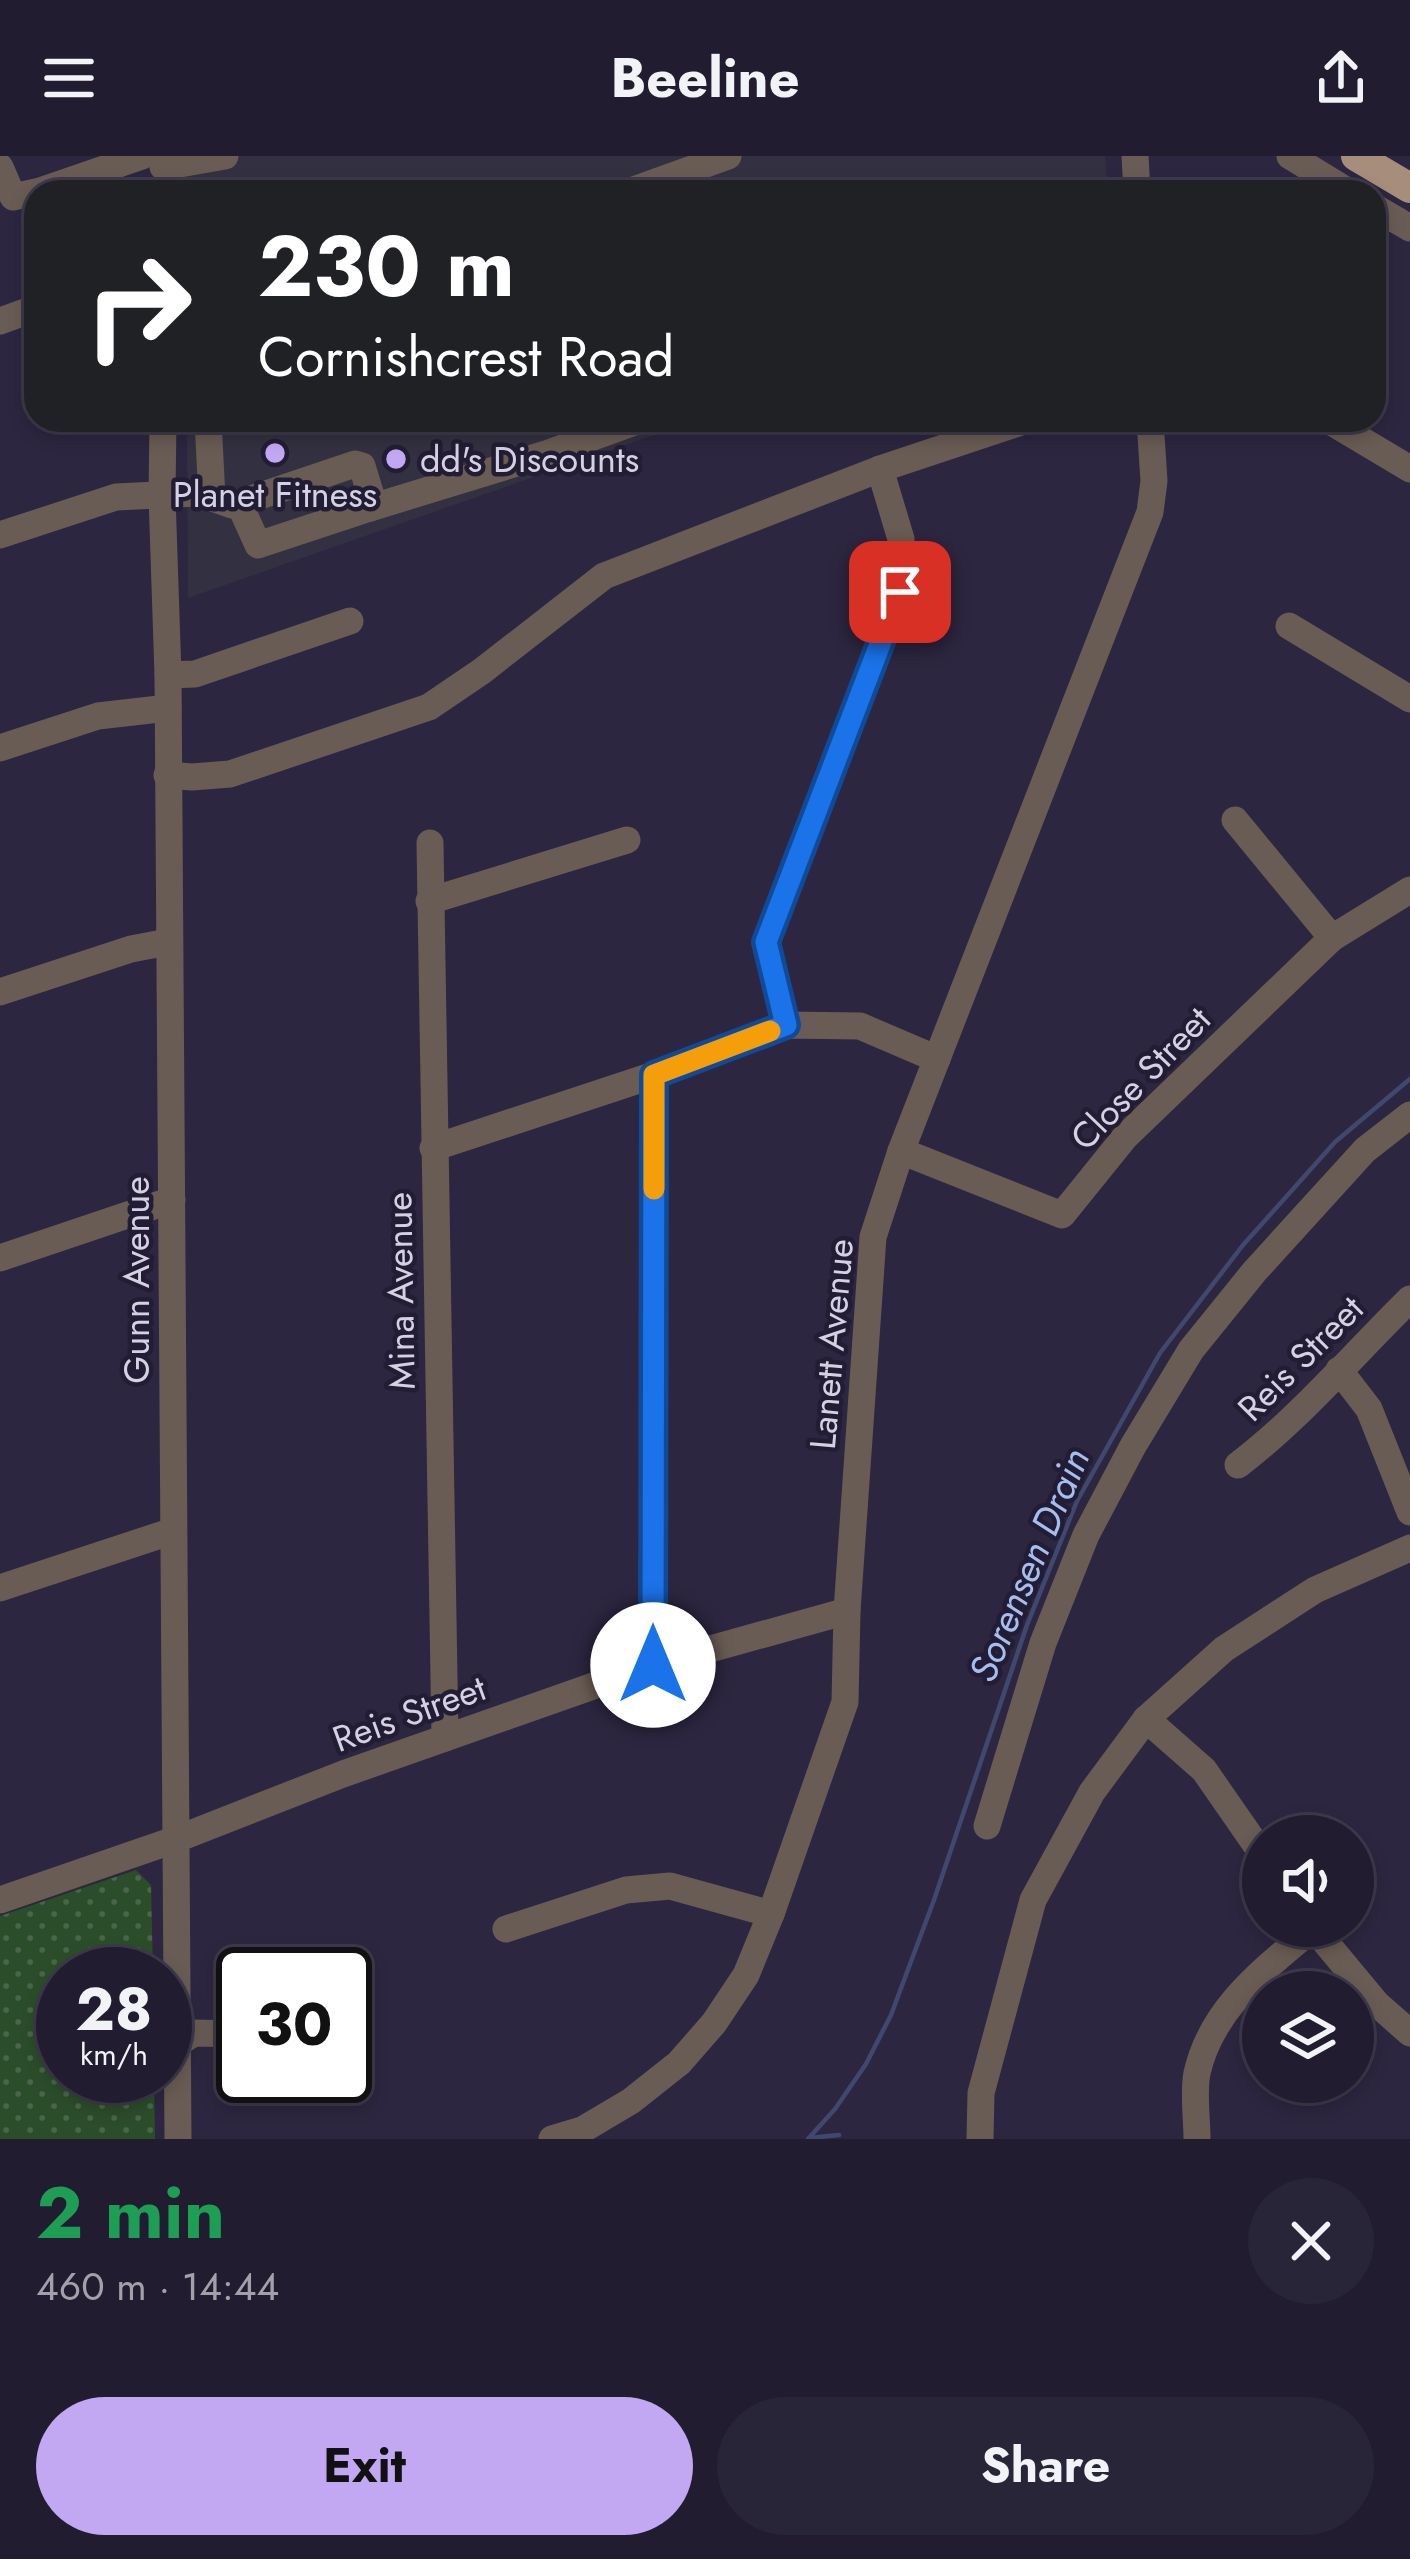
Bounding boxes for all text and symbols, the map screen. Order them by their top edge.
text: Beeline [610,39,800,117]
icon: menu [36,45,102,111]
icon: share [1308,45,1374,111]
text: 230 m [258,206,515,328]
icon: right [60,228,216,384]
text: Cornishcrest Road [258,318,674,396]
place label: dd's Discounts [420,433,639,485]
marker: Planet Fitness [262,440,288,466]
marker: dd's Discounts [383,446,409,472]
place label: Planet Fitness [173,468,377,520]
pin [849,541,951,643]
icon: arrive [867,559,933,625]
street label: Close Street [1058,994,1222,1162]
street label: Gunn Avenue [110,1176,162,1384]
street label: Mina Avenue [372,1192,428,1390]
street label: Lanett Avenue [796,1237,866,1451]
street label: Reis Street [1225,1283,1375,1433]
water label: Sorensen Drain [954,1439,1104,1691]
position arrow [590,1602,716,1728]
street label: Reis Street [325,1661,493,1765]
map controls [1242,1815,1374,2103]
button: sound [1242,1815,1374,1947]
speed limit sign: 30 [216,1947,372,2103]
text: 28 [76,1966,152,2053]
button: layers [1242,1971,1374,2103]
text: km/h [80,2033,148,2076]
text: 2 min [36,2161,225,2265]
button: close [1248,2178,1374,2304]
text: 460 m · 14:44 [36,2258,279,2315]
button: Exit [36,2397,693,2535]
button: Share [717,2397,1374,2535]

